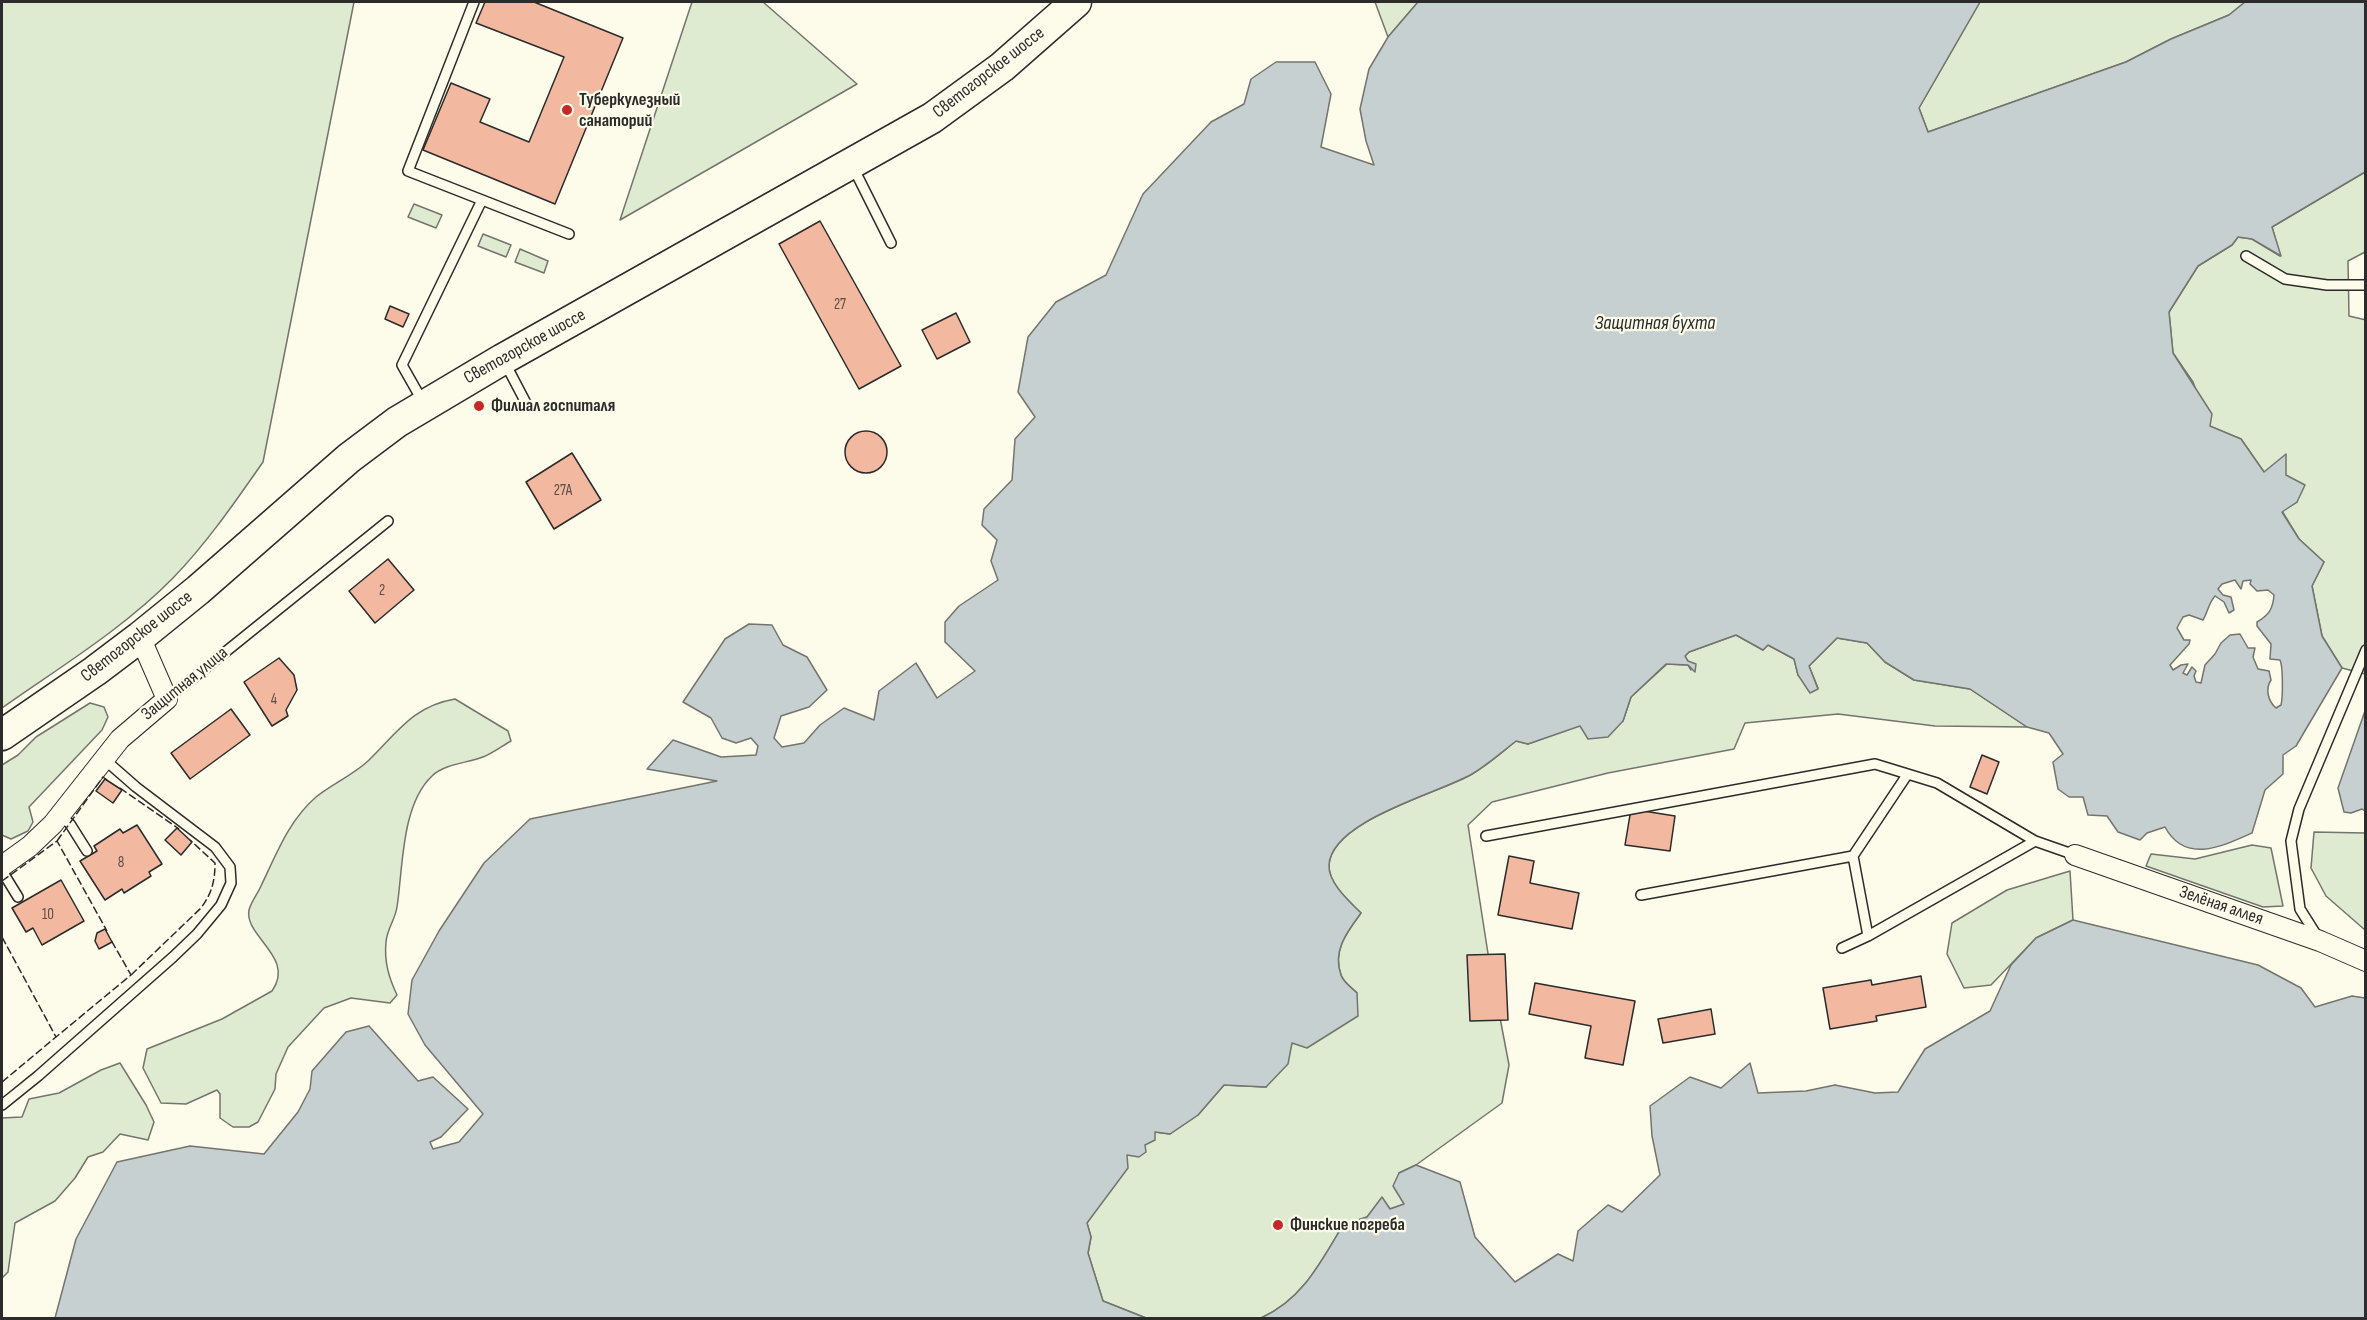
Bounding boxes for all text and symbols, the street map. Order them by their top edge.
street label: Светогорское шоссе [929,23,1049,123]
place label: Туберкулезный санаторий [579,89,680,132]
marker: Туберкулезный санаторий [560,103,574,117]
house number: 27 [834,296,846,314]
street label: Светогорское шоссе [460,305,590,389]
water label: Защитная бухта [1595,312,1715,336]
place label: Филиал госпиталя [491,395,615,417]
marker: Филиал госпиталя [472,399,486,413]
house number: 27А [554,482,572,500]
house number: 2 [379,582,385,600]
street label: Светогорское шоссе [77,587,197,687]
street label: Защитная улица [137,643,233,725]
house number: 4 [271,691,277,709]
house number: 8 [118,854,124,872]
street label: Зелёная аллея [2176,882,2266,930]
house number: 10 [42,906,54,924]
place label: Финские погреба [1290,1214,1405,1236]
marker: Финские погреба [1271,1218,1285,1232]

